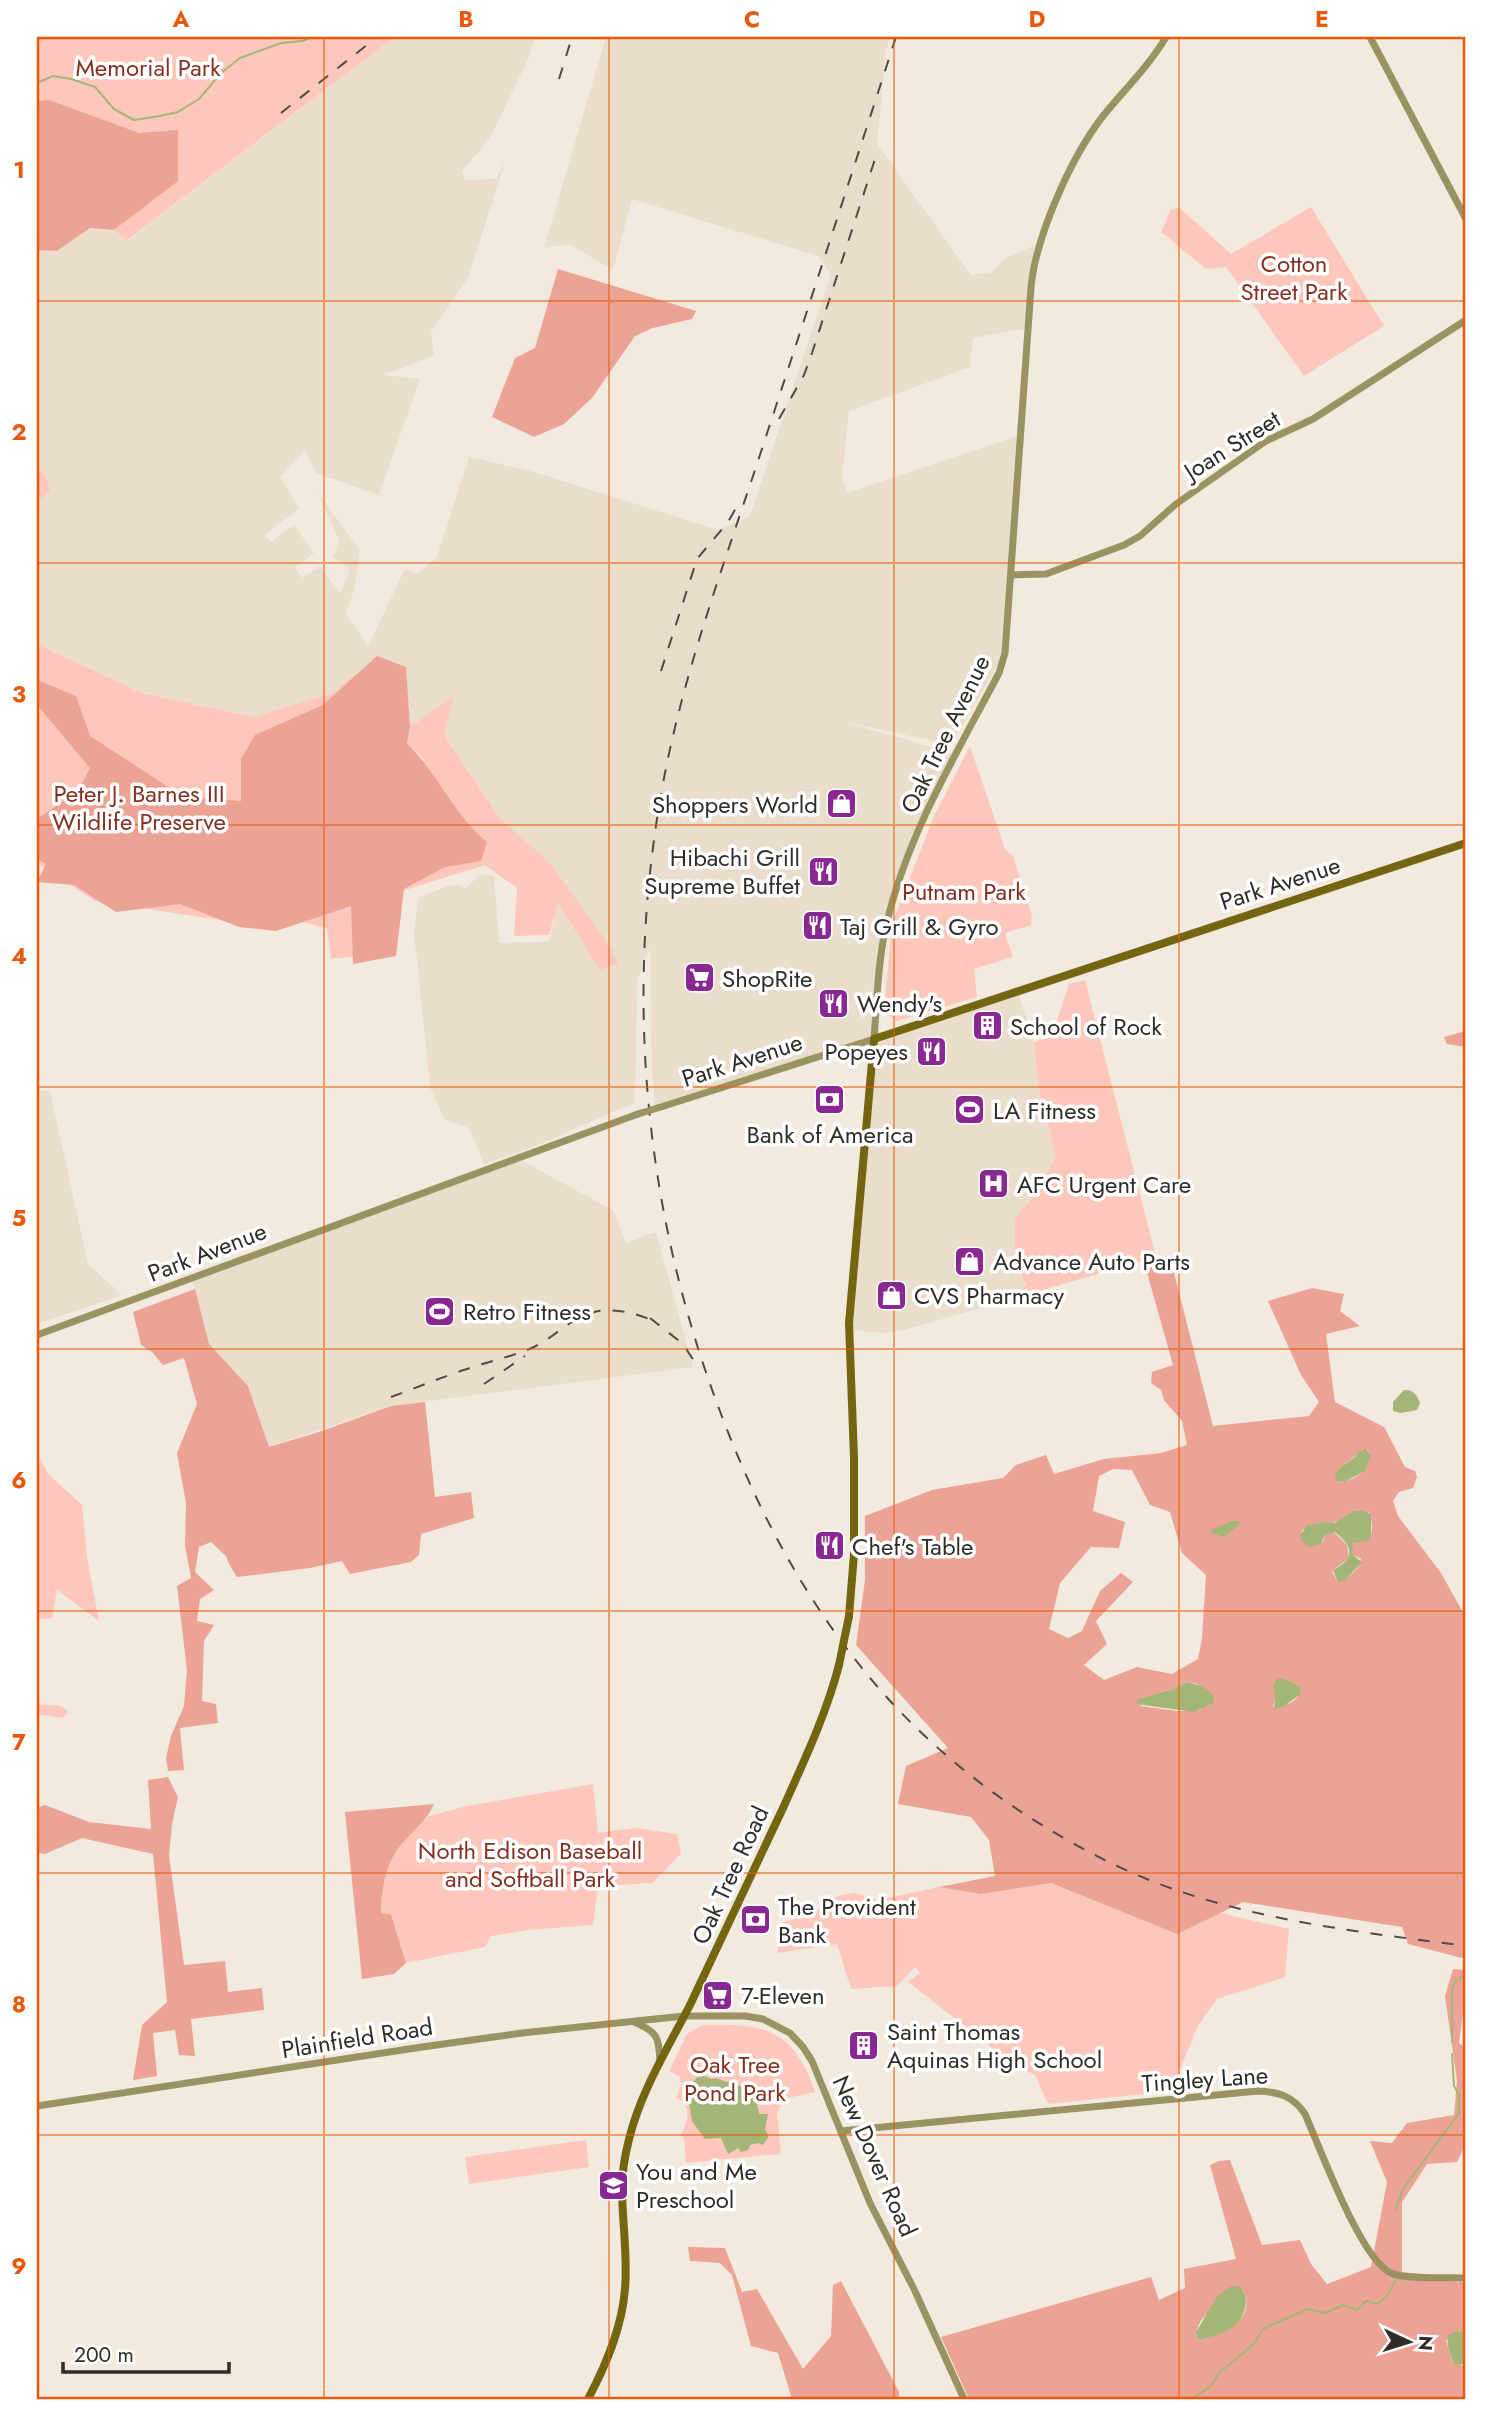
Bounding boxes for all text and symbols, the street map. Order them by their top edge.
text: A [172,2,190,36]
text: B [458,2,474,36]
text: C [744,2,760,36]
text: D [1029,2,1046,36]
text: E [1315,2,1329,36]
park label: Memorial Park [75,50,221,85]
text: 1 [13,153,25,187]
park label: Cotton Street Park [1240,246,1348,309]
street label: Joan Street [1175,402,1287,490]
text: 2 [11,415,27,449]
street label: Oak Tree Avenue [892,649,998,819]
text: 3 [12,677,26,711]
park label: Peter J. Barnes III Wildlife Preserve [52,776,226,839]
place label: Shoppers World [652,787,818,822]
shop icon: Shoppers World [824,787,858,821]
place label: Hibachi Grill Supreme Buffet [644,840,800,903]
street label: Park Avenue [1215,847,1345,919]
restaurant icon: Hibachi Grill Supreme Buffet [806,854,840,888]
park label: Putnam Park [902,874,1026,909]
restaurant icon: Taj Grill & Gyro [800,909,834,943]
place label: Taj Grill & Gyro [840,909,999,944]
text: 4 [11,939,27,973]
supermarket icon: ShopRite [682,961,716,995]
place label: ShopRite [722,961,812,996]
restaurant icon: Wendy's [817,986,851,1020]
place label: Wendy's [857,986,942,1021]
building icon: School of Rock [970,1009,1004,1043]
place label: School of Rock [1010,1009,1162,1044]
street label: Park Avenue [677,1024,807,1096]
place label: Popeyes [825,1034,908,1069]
restaurant icon: Popeyes [914,1034,948,1068]
bank icon: Bank of America [813,1083,847,1117]
sports icon: LA Fitness [953,1093,987,1127]
place label: LA Fitness [993,1093,1096,1128]
place label: Bank of America [747,1117,913,1152]
hospital icon: AFC Urgent Care [977,1167,1011,1201]
place label: AFC Urgent Care [1017,1167,1191,1202]
text: 5 [12,1201,26,1235]
street label: Park Avenue [143,1213,271,1291]
shop icon: Advance Auto Parts [953,1244,987,1278]
place label: Advance Auto Parts [993,1244,1190,1279]
shop icon: CVS Pharmacy [874,1278,908,1312]
place label: CVS Pharmacy [914,1278,1065,1313]
sports icon: Retro Fitness [423,1294,457,1328]
place label: Retro Fitness [463,1294,591,1329]
text: 6 [11,1463,27,1497]
restaurant icon: Chef's Table [812,1529,846,1563]
place label: Chef's Table [852,1529,973,1564]
text: 7 [12,1725,26,1759]
street label: Oak Tree Road [683,1800,777,1950]
park label: North Edison Baseball and Softball Park [418,1833,642,1896]
place label: The Provident Bank [778,1889,916,1952]
bank icon: The Provident Bank [738,1903,772,1937]
supermarket icon: 7-Eleven [701,1978,735,2012]
place label: 7-Eleven [741,1978,825,2013]
text: 8 [12,1987,26,2021]
street label: Plainfield Road [279,2009,435,2067]
place label: Saint Thomas Aquinas High School [887,2014,1102,2077]
building icon: Saint Thomas Aquinas High School [847,2028,881,2062]
park label: Oak Tree Pond Park [684,2047,786,2110]
street label: Tingley Lane [1141,2057,1269,2101]
street label: New Dover Road [824,2070,926,2242]
place label: You and Me Preschool [636,2154,757,2217]
school or university icon: You and Me Preschool [596,2168,630,2202]
text: 9 [11,2249,27,2283]
north arrow [1374,2306,1444,2376]
scale bar [63,2331,229,2375]
text: N [1411,2335,1439,2352]
text: 200 m [74,2340,134,2370]

